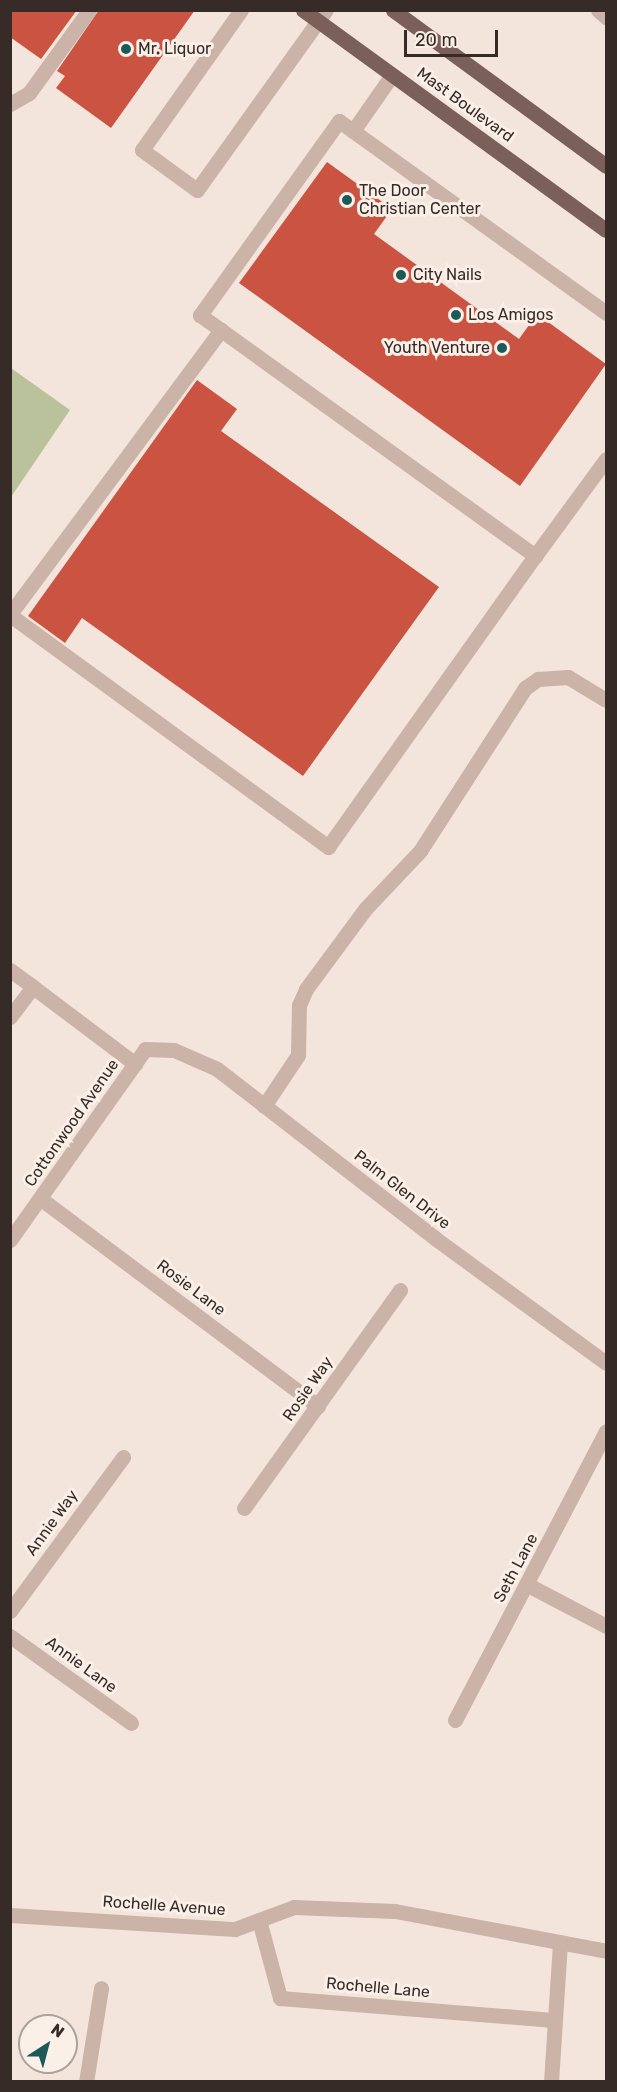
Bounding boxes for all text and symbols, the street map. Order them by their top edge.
scale bar [407,18,502,56]
text: 20 m [415,29,457,51]
place label: Mr. Liquor [138,39,211,59]
marker: Mr. Liquor [119,42,133,56]
street label: Mast Boulevard [413,64,517,146]
place label: The Door Christian Center [359,181,481,219]
marker: The Door Christian Center [340,193,354,207]
place label: City Nails [413,265,482,285]
marker: City Nails [394,268,408,282]
place label: Los Amigos [468,305,554,325]
marker: Los Amigos [449,308,463,322]
place label: Youth Venture [383,338,490,358]
marker: Youth Venture [495,341,509,355]
street label: Cottonwood Avenue [21,1055,123,1191]
street label: Palm Glen Drive [350,1146,454,1234]
street label: Rosie Lane [153,1256,229,1320]
street label: Rosie Way [279,1353,337,1425]
street label: Annie Way [22,1486,82,1560]
street label: Seth Lane [490,1530,542,1606]
street label: Annie Lane [42,1633,120,1697]
street label: Rochelle Avenue [102,1892,226,1920]
street label: Rochelle Lane [325,1974,431,2002]
north arrow [18,2014,78,2074]
text: N [47,2020,68,2042]

